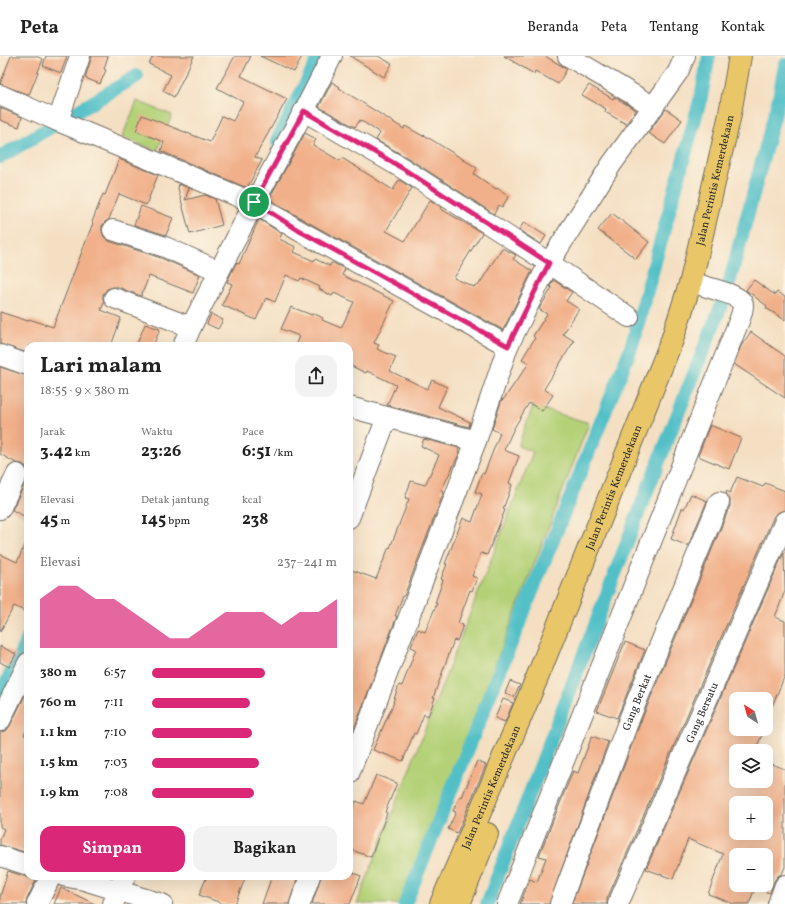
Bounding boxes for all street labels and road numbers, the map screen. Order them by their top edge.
street label: Jalan Perintis Kemerdekaan [694,114,739,247]
street label: Jalan Perintis Kemerdekaan [583,423,646,553]
street label: Gang Berkat [620,672,656,733]
street label: Gang Bersatu [683,680,723,746]
street label: Jalan Perintis Kemerdekaan [459,723,525,852]

